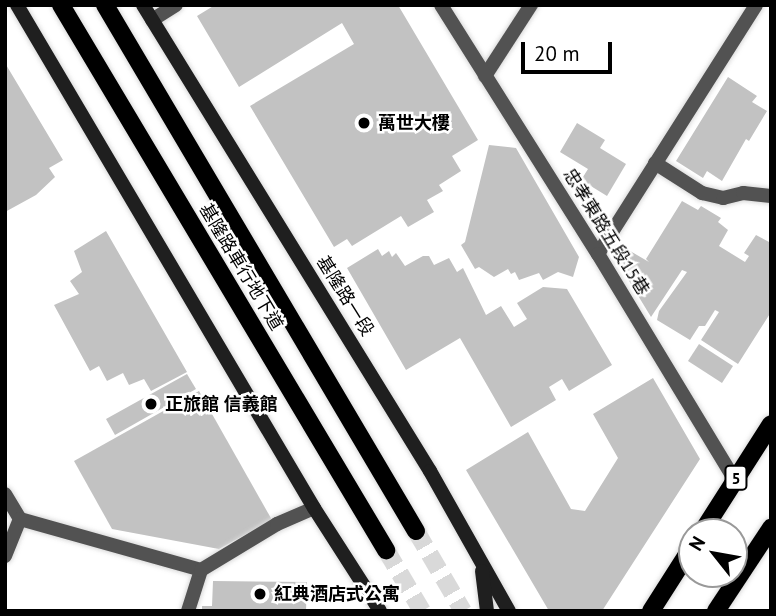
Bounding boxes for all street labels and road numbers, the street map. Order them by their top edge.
street label: 忠孝東路五段15巷 [558,165,654,299]
street label: 基隆路車行地下道 [195,200,287,334]
street label: 基隆路一段 [312,252,378,340]
road number: 5 [724,466,748,491]

